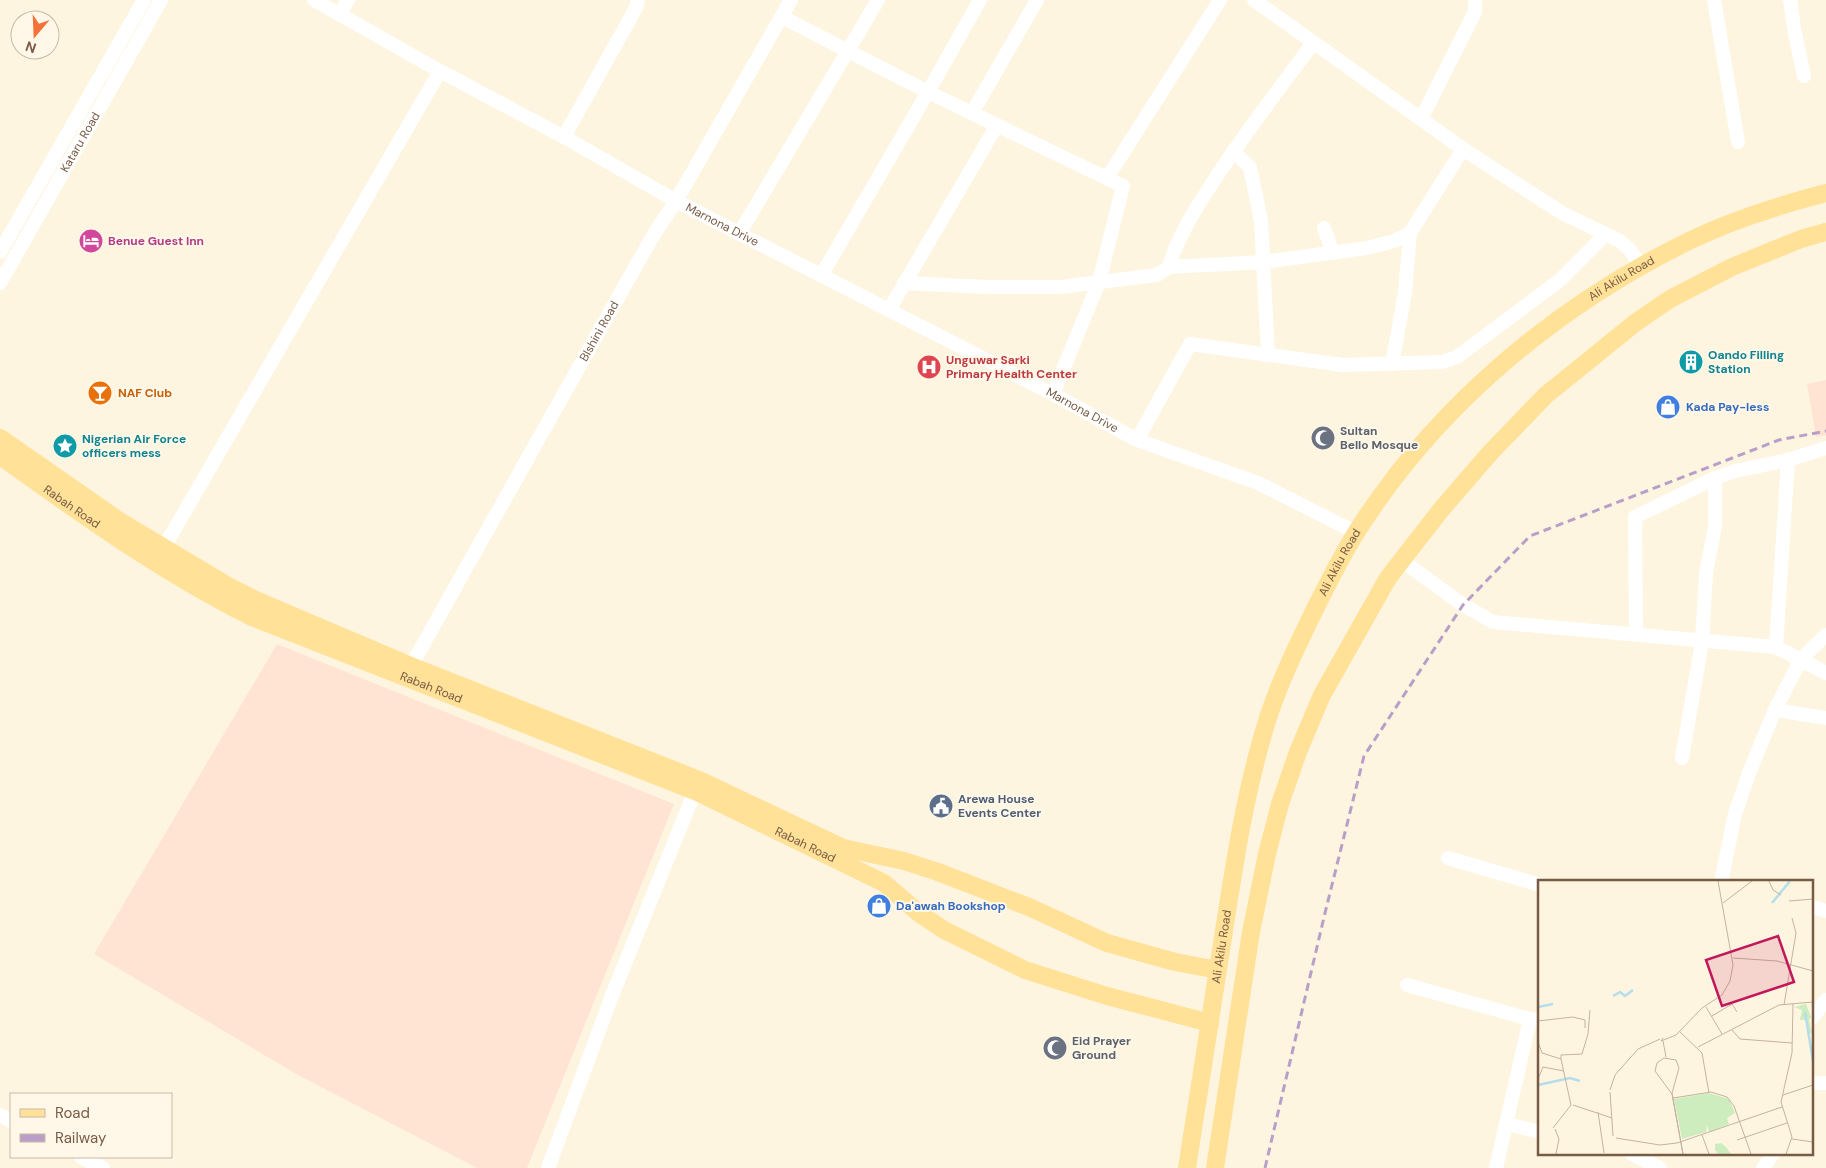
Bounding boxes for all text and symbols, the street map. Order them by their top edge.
north arrow [10,10,60,60]
text: N [23,37,39,57]
street label: Kataru Road [57,109,104,175]
street label: Marnona Drive [683,199,762,250]
hotel icon: Benue Guest Inn [78,228,104,254]
place label: Benue Guest Inn [108,233,204,249]
street label: Ali Akilu Road [1585,252,1657,304]
street label: BIshini Road [576,298,622,364]
place label: Oando Filling Station [1708,347,1784,377]
building icon: Oando Filling Station [1678,349,1704,375]
place label: Unguwar Sarki Primary Health Center [946,352,1077,382]
hospital icon: Unguwar Sarki Primary Health Center [916,354,942,380]
bar icon: NAF Club [87,380,113,406]
street label: Marnona Drive [1043,384,1121,436]
place label: NAF Club [118,385,172,401]
shop icon: Kada Pay-less [1655,394,1681,420]
place label: Kada Pay-less [1686,399,1769,415]
place label: Sultan Bello Mosque [1340,423,1418,453]
mosque icon: Sultan Bello Mosque [1310,425,1336,451]
place label: Nigerian Air Force officers mess [82,431,186,461]
place icon: Nigerian Air Force officers mess [52,433,78,459]
street label: Rabah Road [40,482,103,532]
street label: Ali Akilu Road [1315,526,1364,599]
street label: Rabah Road [398,668,465,707]
place label: Arewa House Events Center [958,791,1041,821]
public building icon: Arewa House Events Center [928,793,954,819]
street label: Rabah Road [772,823,838,866]
inset map [1538,880,1814,1156]
shop icon: Da'awah Bookshop [866,893,892,919]
place label: Da'awah Bookshop [896,898,1006,914]
street label: Ali Akilu Road [1208,909,1235,985]
place label: Eid Prayer Ground [1072,1033,1131,1063]
mosque icon: Eid Prayer Ground [1042,1035,1068,1061]
legend [10,1093,172,1158]
text: Road [55,1103,90,1123]
text: Railway [55,1128,107,1148]

